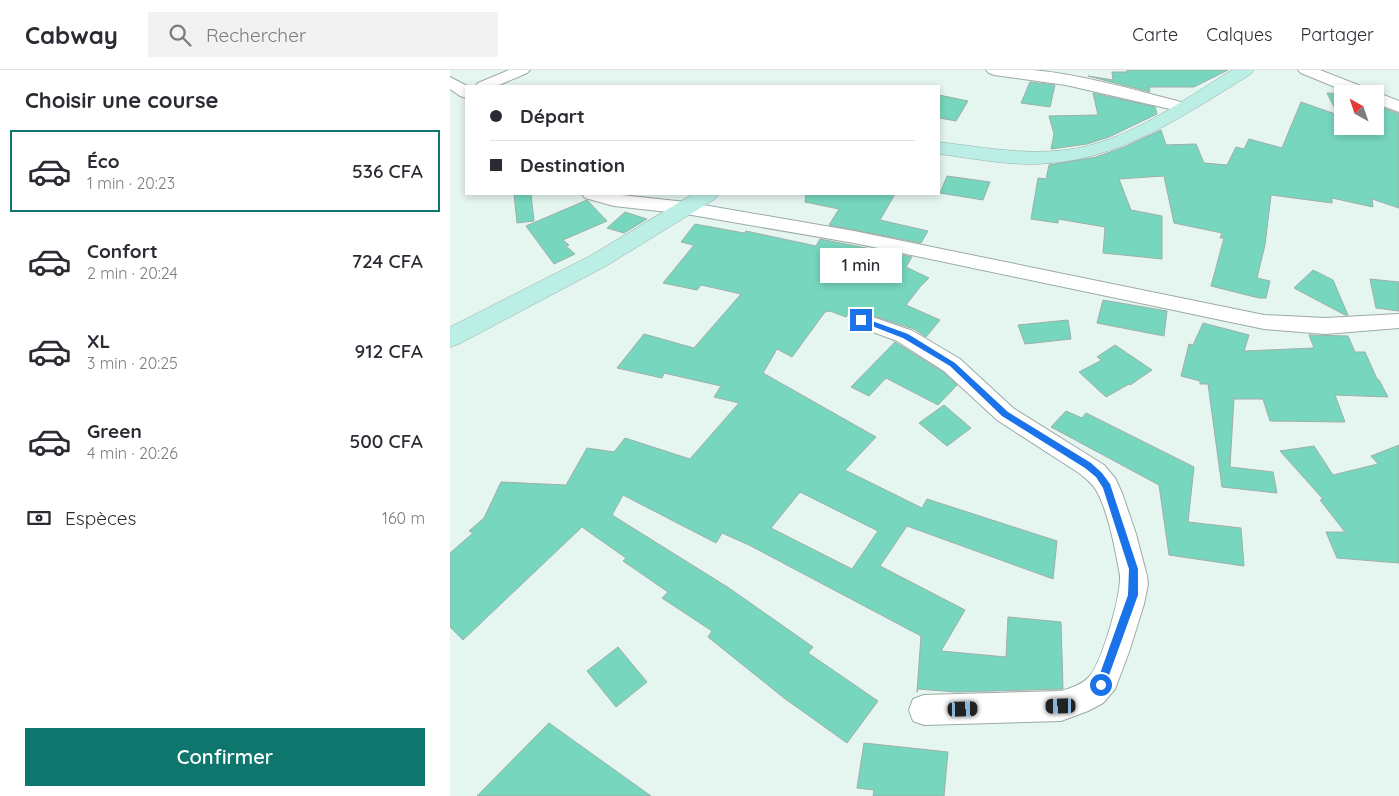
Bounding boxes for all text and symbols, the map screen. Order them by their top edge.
search box [148,12,498,57]
text: Cabway [25,20,118,50]
icon: search [166,21,194,49]
text: Rechercher [206,23,306,47]
text: Carte [1132,23,1178,46]
text: Calques [1206,23,1273,46]
text: Partager [1301,23,1374,46]
north arrow [1334,85,1384,135]
map controls [1334,85,1384,135]
text: Choisir une course [25,86,219,114]
text: Départ [520,104,585,128]
icon: car [27,149,72,194]
text: Éco [87,149,120,173]
text: Destination [520,153,625,177]
text: 536 CFA [352,159,423,183]
text: 1 min · 20:23 [87,173,175,193]
icon: car [27,239,72,284]
text: Confort [87,239,158,263]
callout: 1 min [820,248,902,282]
text: 724 CFA [352,249,423,273]
text: 1 min [842,255,880,275]
text: 2 min · 20:24 [87,263,178,283]
route end [850,309,872,331]
icon: car [27,329,72,374]
text: XL [87,329,110,353]
text: 912 CFA [355,339,423,363]
text: 3 min · 20:25 [87,353,178,373]
icon: car [27,419,72,464]
text: Green [87,419,142,443]
text: 500 CFA [349,429,423,453]
text: 4 min · 20:26 [87,443,178,463]
icon: cash [25,504,53,532]
text: Espèces [65,506,136,530]
text: 160 m [382,508,425,528]
route start [1090,674,1112,696]
car [1045,698,1076,714]
car [947,701,978,717]
button: Confirmer [25,728,425,786]

